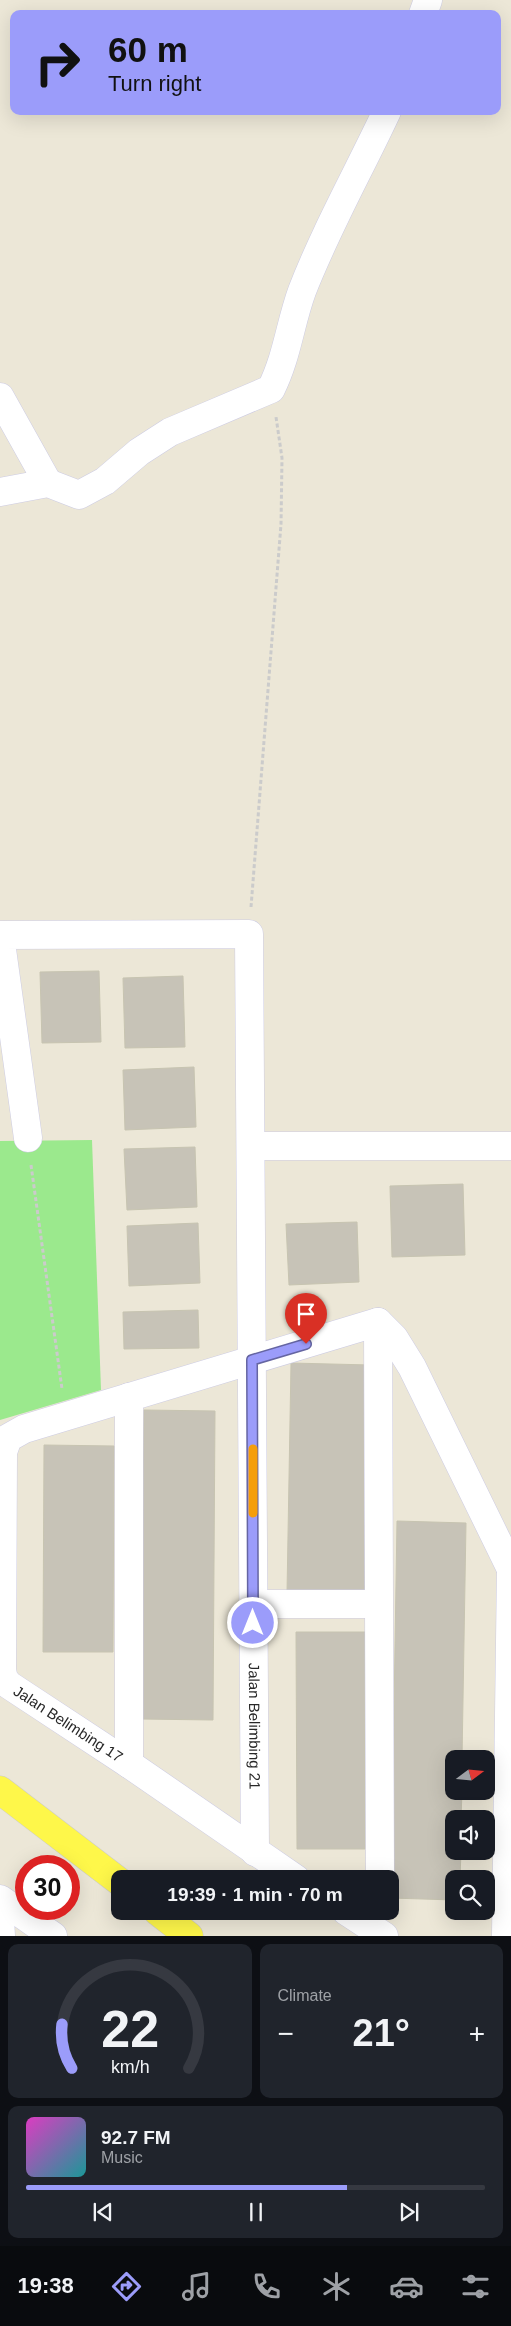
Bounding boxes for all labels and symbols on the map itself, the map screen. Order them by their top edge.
pin [285,1293,327,1344]
position arrow [226,1596,278,1648]
street label: Jalan Belimbing 21 [246,1663,264,1790]
street label: Jalan Belimbing 17 [10,1682,126,1765]
north arrow [445,1750,495,1800]
speed limit sign: 30 [15,1855,80,1920]

